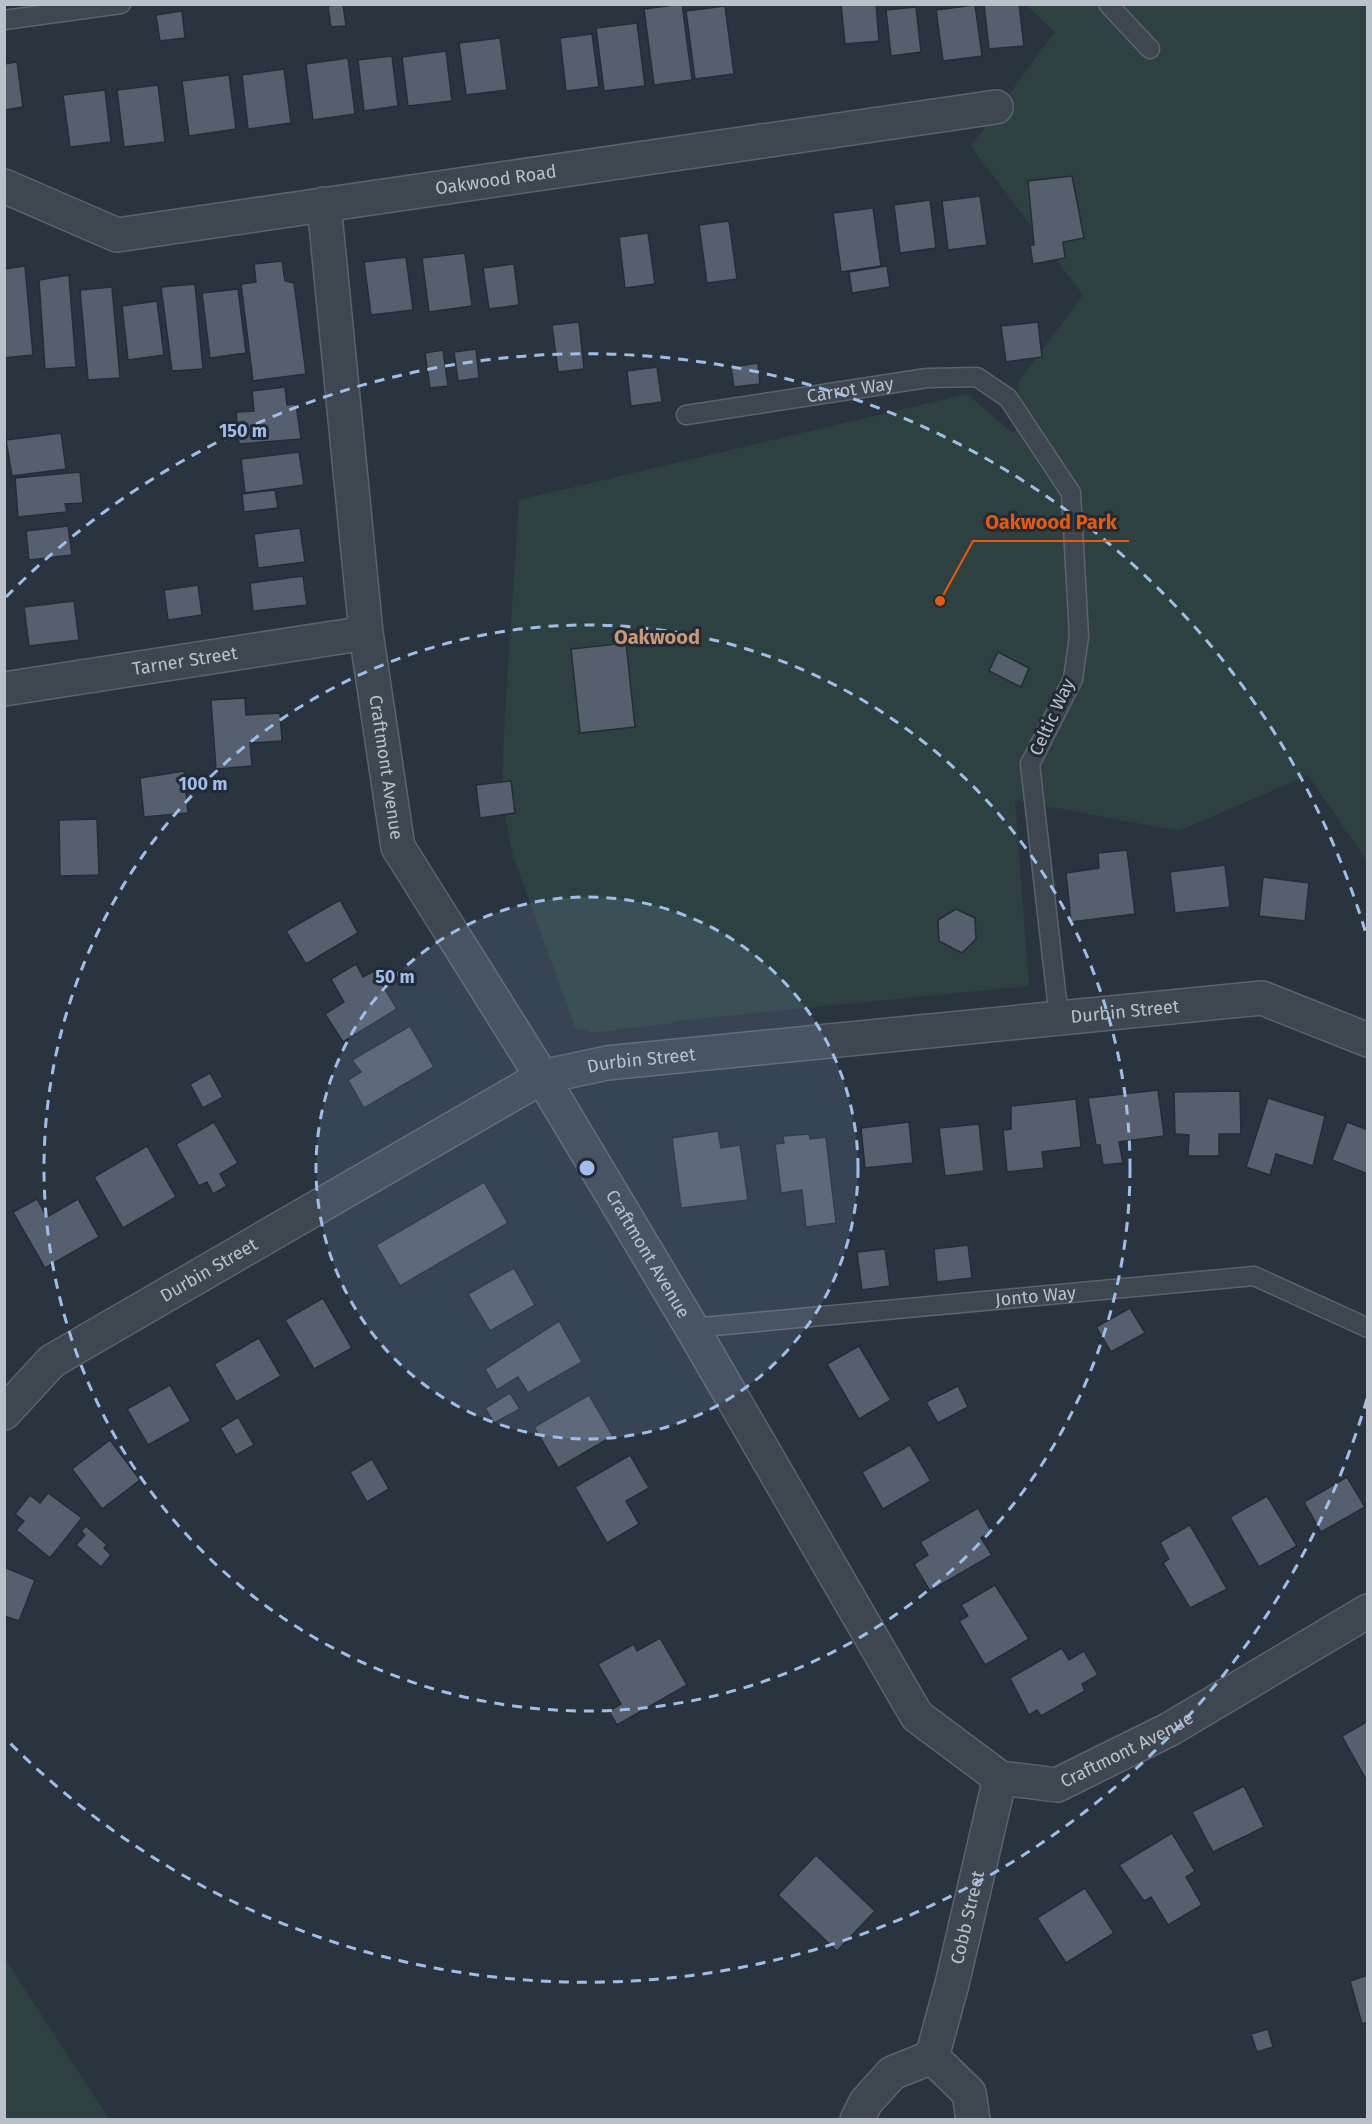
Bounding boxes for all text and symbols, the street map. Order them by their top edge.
street label: Oakwood Road [434,160,558,200]
street label: Carrot Way [805,372,895,407]
text: 150 m [219,420,267,442]
callout: Oakwood Park [973,503,1129,541]
text: Oakwood Park [985,510,1118,534]
district label: Oakwood [614,625,700,649]
street label: Tarner Street [131,642,239,680]
street label: Celtic Way [1025,675,1079,759]
street label: Craftmont Avenue [364,694,408,841]
text: 100 m [179,773,227,795]
text: 50 m [375,966,415,988]
street label: Durbin Street [1070,995,1181,1028]
street label: Durbin Street [585,1043,697,1078]
centre of rings [577,1158,597,1178]
street label: Craftmont Avenue [601,1186,695,1322]
street label: Durbin Street [156,1233,262,1307]
street label: Jonto Way [994,1282,1077,1311]
street label: Craftmont Avenue [1057,1707,1197,1793]
street label: Cobb Street [946,1868,989,1966]

